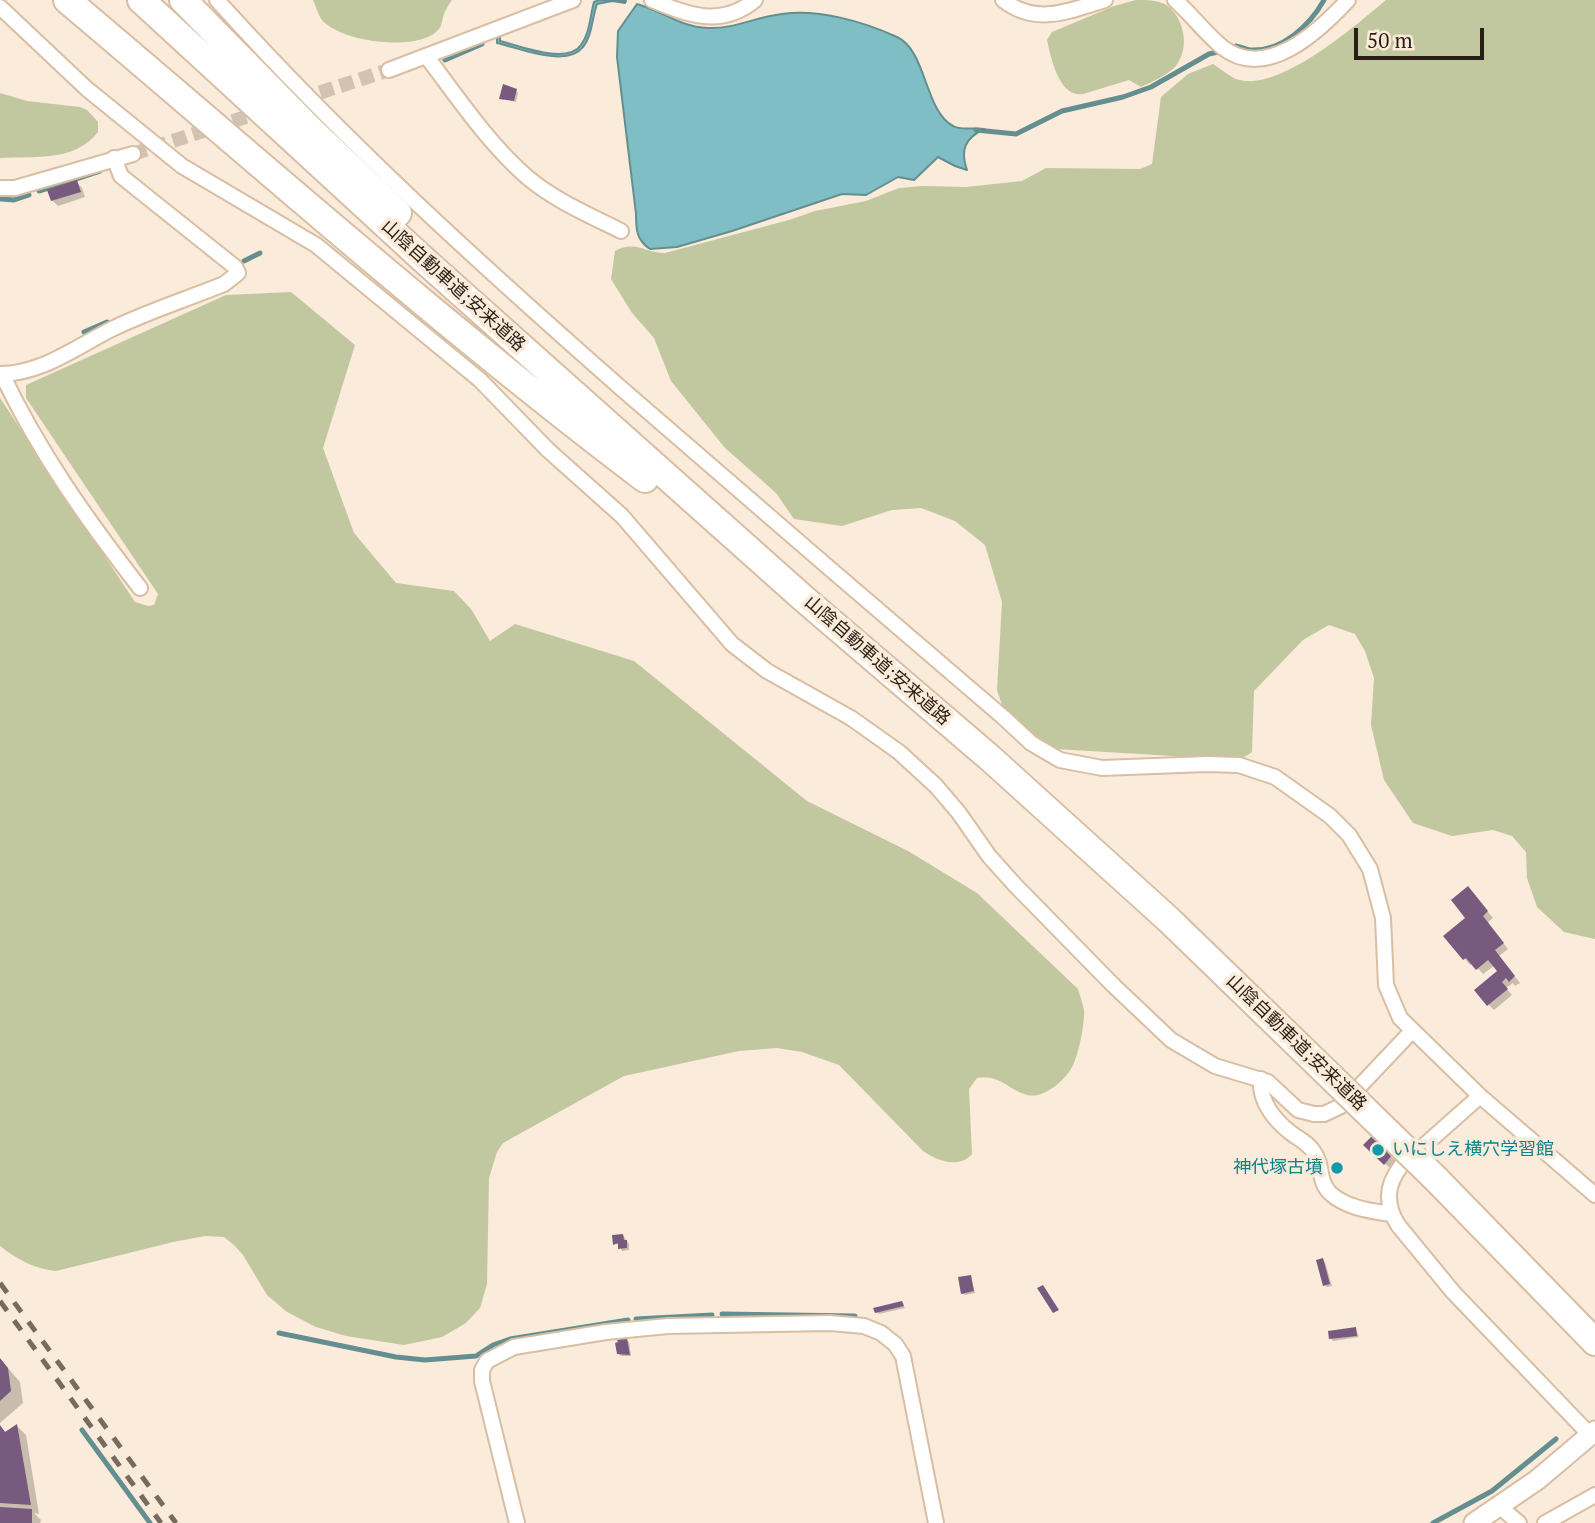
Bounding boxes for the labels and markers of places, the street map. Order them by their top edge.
place label: いにしえ横穴学習館 [1392,1139,1554,1161]
marker: いにしえ横穴学習館 [1370,1142,1386,1158]
place label: 神代塚古墳 [1233,1157,1323,1179]
marker: 神代塚古墳 [1329,1160,1345,1176]

